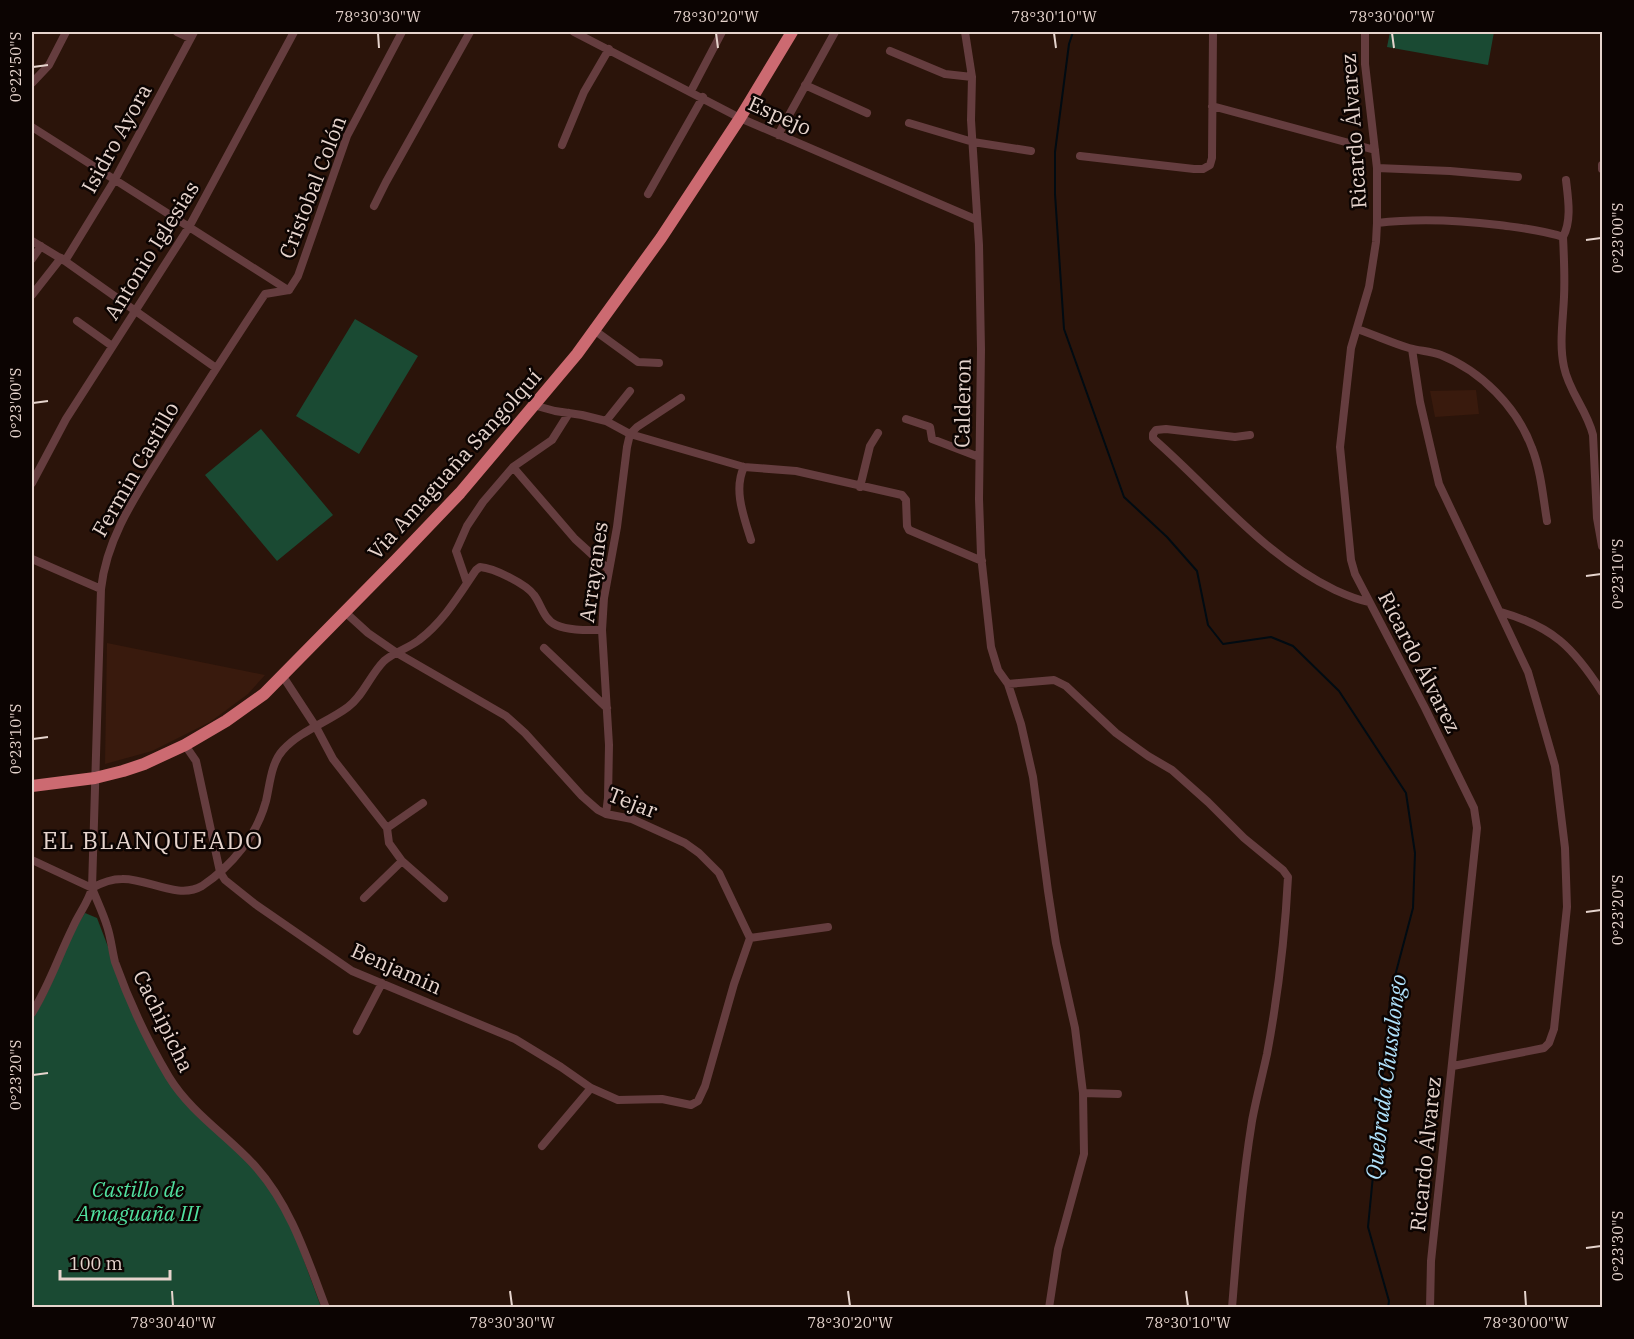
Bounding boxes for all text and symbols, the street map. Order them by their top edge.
text: 78°30'30"W [335,7,421,26]
text: 78°30'20"W [673,7,759,26]
text: 78°30'10"W [1011,7,1097,26]
text: 78°30'00"W [1349,7,1435,26]
text: 0°22'50"S [6,32,25,102]
street label: Ricardo Álvarez [1334,52,1372,210]
street label: Isidro Ayora [75,78,157,198]
street label: Espejo [744,89,816,141]
street label: Cristobal Colón [272,112,352,262]
street label: Antonio Iglesias [97,175,205,325]
text: 0°23'00"S [1608,203,1627,273]
street label: Calderon [947,358,977,448]
street label: Via Amaguaña Sangolquí [361,363,547,565]
text: 0°23'00"S [6,368,25,438]
street label: Fermin Castillo [85,397,185,541]
street label: Arrayanes [572,520,614,624]
text: 0°23'10"S [1608,539,1627,609]
street label: Ricardo Álvarez [1372,586,1468,738]
text: 0°23'10"S [6,704,25,774]
street label: Tejar [604,780,663,824]
district label: EL BLANQUEADO [42,824,264,856]
text: 0°23'20"S [1608,875,1627,945]
street label: Benjamin [347,936,447,1000]
street label: Cachipicha [127,965,201,1077]
water label: Quebrada Chusalongo [1358,973,1412,1181]
text: 0°23'20"S [6,1040,25,1110]
street label: Ricardo Álvarez [1403,1075,1447,1233]
park label: Castillo de Amaguaña III [74,1175,201,1227]
text: 0°23'30"S [1608,1211,1627,1281]
scale bar [60,1243,170,1281]
text: 100 m [69,1252,123,1275]
text: 78°30'40"W [130,1313,216,1332]
text: 78°30'30"W [469,1313,555,1332]
text: 78°30'20"W [807,1313,893,1332]
text: 78°30'10"W [1145,1313,1231,1332]
text: 78°30'00"W [1483,1313,1569,1332]

